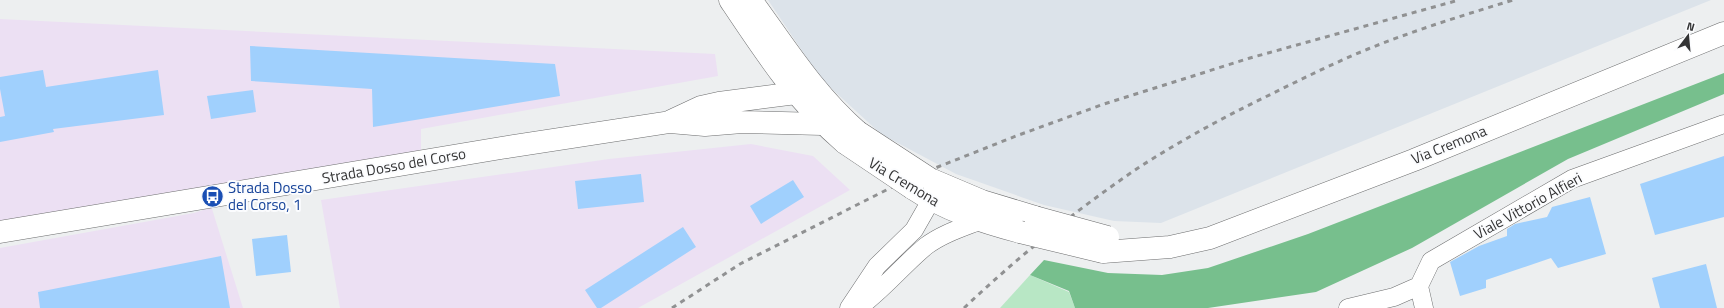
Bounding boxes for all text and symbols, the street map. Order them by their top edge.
north arrow [1668,16,1708,56]
text: N [1685,18,1697,35]
street label: Via Cremona [1408,119,1490,170]
street label: Strada Dosso del Corso [320,142,468,189]
street label: Via Cremona [864,151,945,212]
street label: Viale Vittorio Alfieri [1469,166,1586,245]
place label: Strada Dosso del Corso, 1 [228,176,312,216]
bus stop icon: Strada Dosso del Corso, 1 [199,184,225,210]

